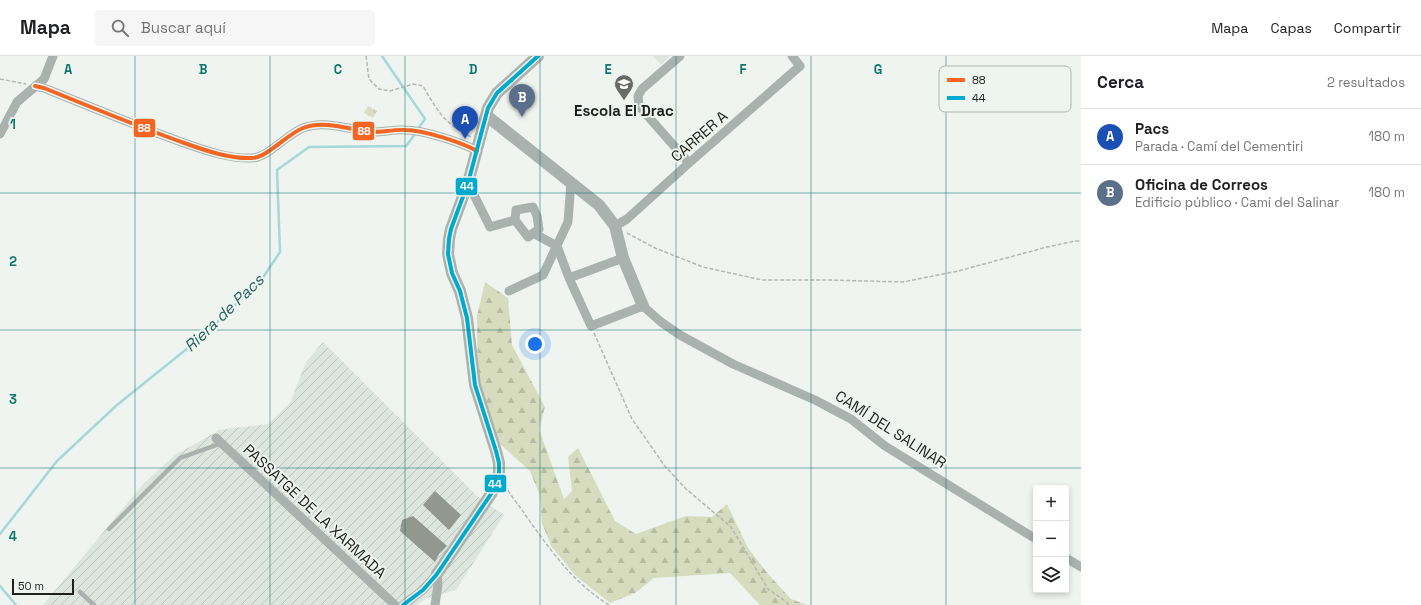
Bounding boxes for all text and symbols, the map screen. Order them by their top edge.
search box [95,10,375,46]
text: Mapa [20,15,71,40]
icon: search [109,17,131,39]
text: Buscar aquí [141,18,226,37]
text: Mapa [1211,19,1248,37]
text: Capas [1270,19,1312,37]
text: Compartir [1334,19,1401,37]
text: A [64,61,73,78]
text: B [199,61,208,78]
text: C [334,61,342,78]
text: D [469,61,478,78]
text: E [604,61,612,78]
text: F [740,61,747,78]
text: G [874,61,882,78]
legend [939,66,1071,112]
text: Cerca [1097,71,1144,93]
school or university icon: Escola El Drac [613,73,635,101]
text: 88 [972,73,986,87]
text: 2 resultados [1327,74,1405,91]
pin: B [509,84,535,117]
text: 44 [972,91,986,105]
place label: Escola El Drac [574,101,674,120]
pin: A [452,106,478,139]
street label: CARRER A [667,106,732,166]
text: 1 [10,116,16,133]
line badge: 88 [133,118,156,138]
text: Pacs [1135,119,1169,138]
text: 88 [137,121,151,135]
line badge: 88 [352,121,375,141]
text: 88 [357,124,371,138]
text: A [1106,128,1114,145]
text: 180 m [1369,128,1405,145]
text: Parada · Camí del Cementiri [1135,138,1303,155]
text: Oficina de Correos [1135,175,1268,194]
line badge: 44 [455,177,478,196]
text: 44 [460,179,474,193]
text: B [1106,184,1114,201]
text: 180 m [1369,184,1405,201]
text: Edificio público · Camí del Salinar [1135,194,1339,211]
text: 2 [9,253,17,270]
water label: Riera de Pacs [180,269,269,356]
your location [525,334,545,354]
street label: CAMÍ DEL SALINAR [832,386,950,472]
text: 3 [9,391,17,408]
street label: PASSATGE DE LA XARMADA [240,440,391,583]
line badge: 44 [484,474,507,493]
text: 44 [488,477,502,491]
map controls [1033,485,1069,593]
button: + [1033,485,1069,521]
button: − [1033,521,1069,557]
text: 4 [9,528,17,545]
button: layers [1033,557,1069,593]
scale bar [12,577,74,596]
text: 50 m [18,579,44,593]

